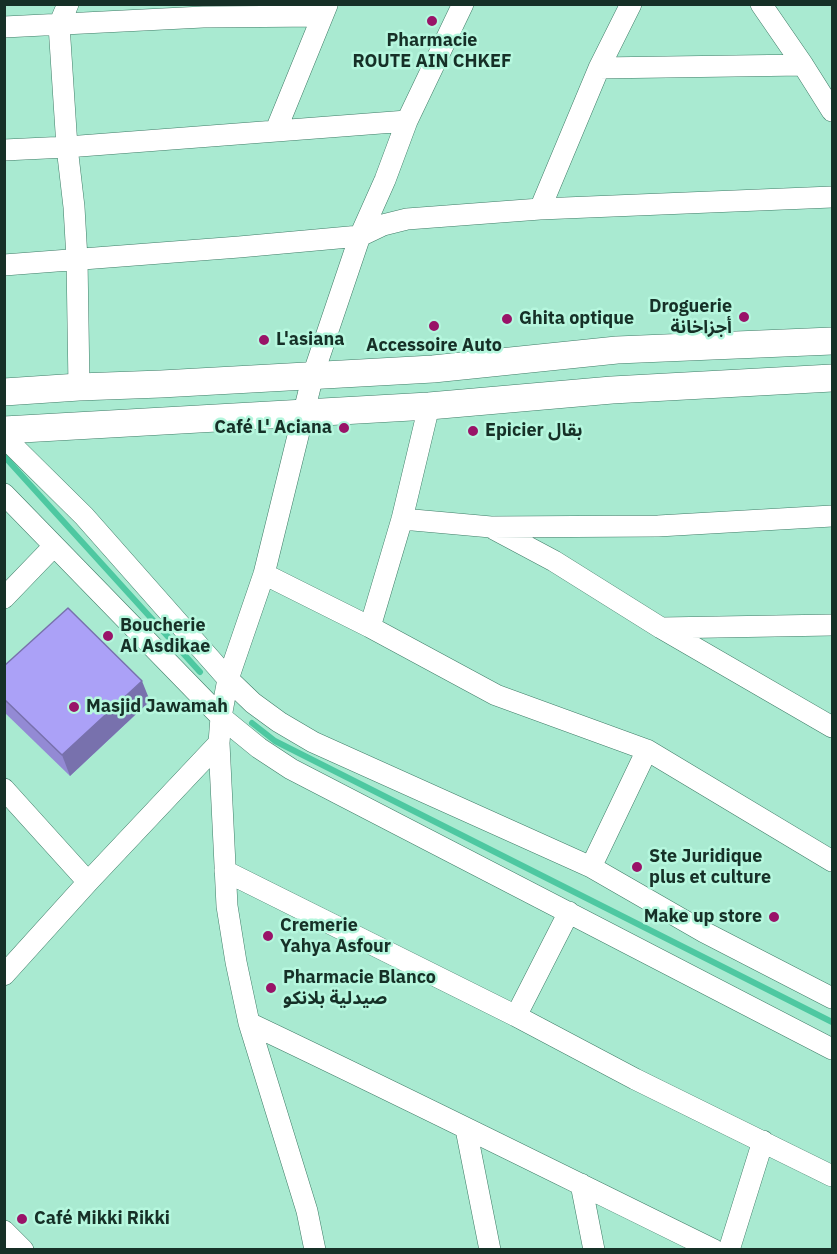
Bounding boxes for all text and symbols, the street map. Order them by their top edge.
marker: Pharmacie ROUTE AIN CHKEF [425,14,439,28]
place label: Pharmacie ROUTE AIN CHKEF [352,30,512,72]
place label: Droguerie أجزاخانة [649,296,732,338]
place label: Ghita optique [519,308,634,330]
marker: Droguerie أجزاخانة [737,310,751,324]
marker: Ghita optique [500,312,514,326]
marker: Accessoire Auto [427,319,441,333]
place label: L'asiana [276,329,344,351]
marker: L'asiana [257,333,271,347]
place label: Accessoire Auto [366,335,502,357]
place label: Café L' Aciana [214,417,332,439]
place label: Epicier بقال [485,420,582,442]
marker: Café L' Aciana [337,421,351,435]
marker: Epicier بقال [466,424,480,438]
place label: Boucherie Al Asdikae [120,615,210,658]
marker: Boucherie Al Asdikae [101,629,115,643]
place label: Masjid Jawamah [86,696,228,718]
marker: Masjid Jawamah [67,700,81,714]
place label: Ste Juridique plus et culture [649,846,771,888]
marker: Ste Juridique plus et culture [630,860,644,874]
place label: Make up store [644,906,762,928]
marker: Make up store [767,910,781,924]
place label: Cremerie Yahya Asfour [280,915,391,958]
marker: Cremerie Yahya Asfour [261,929,275,943]
place label: Pharmacie Blanco صيدلية بلانكو [283,967,436,1010]
marker: Pharmacie Blanco صيدلية بلانكو [264,981,278,995]
place label: Café Mikki Rikki [34,1208,170,1230]
marker: Café Mikki Rikki [15,1212,29,1226]

